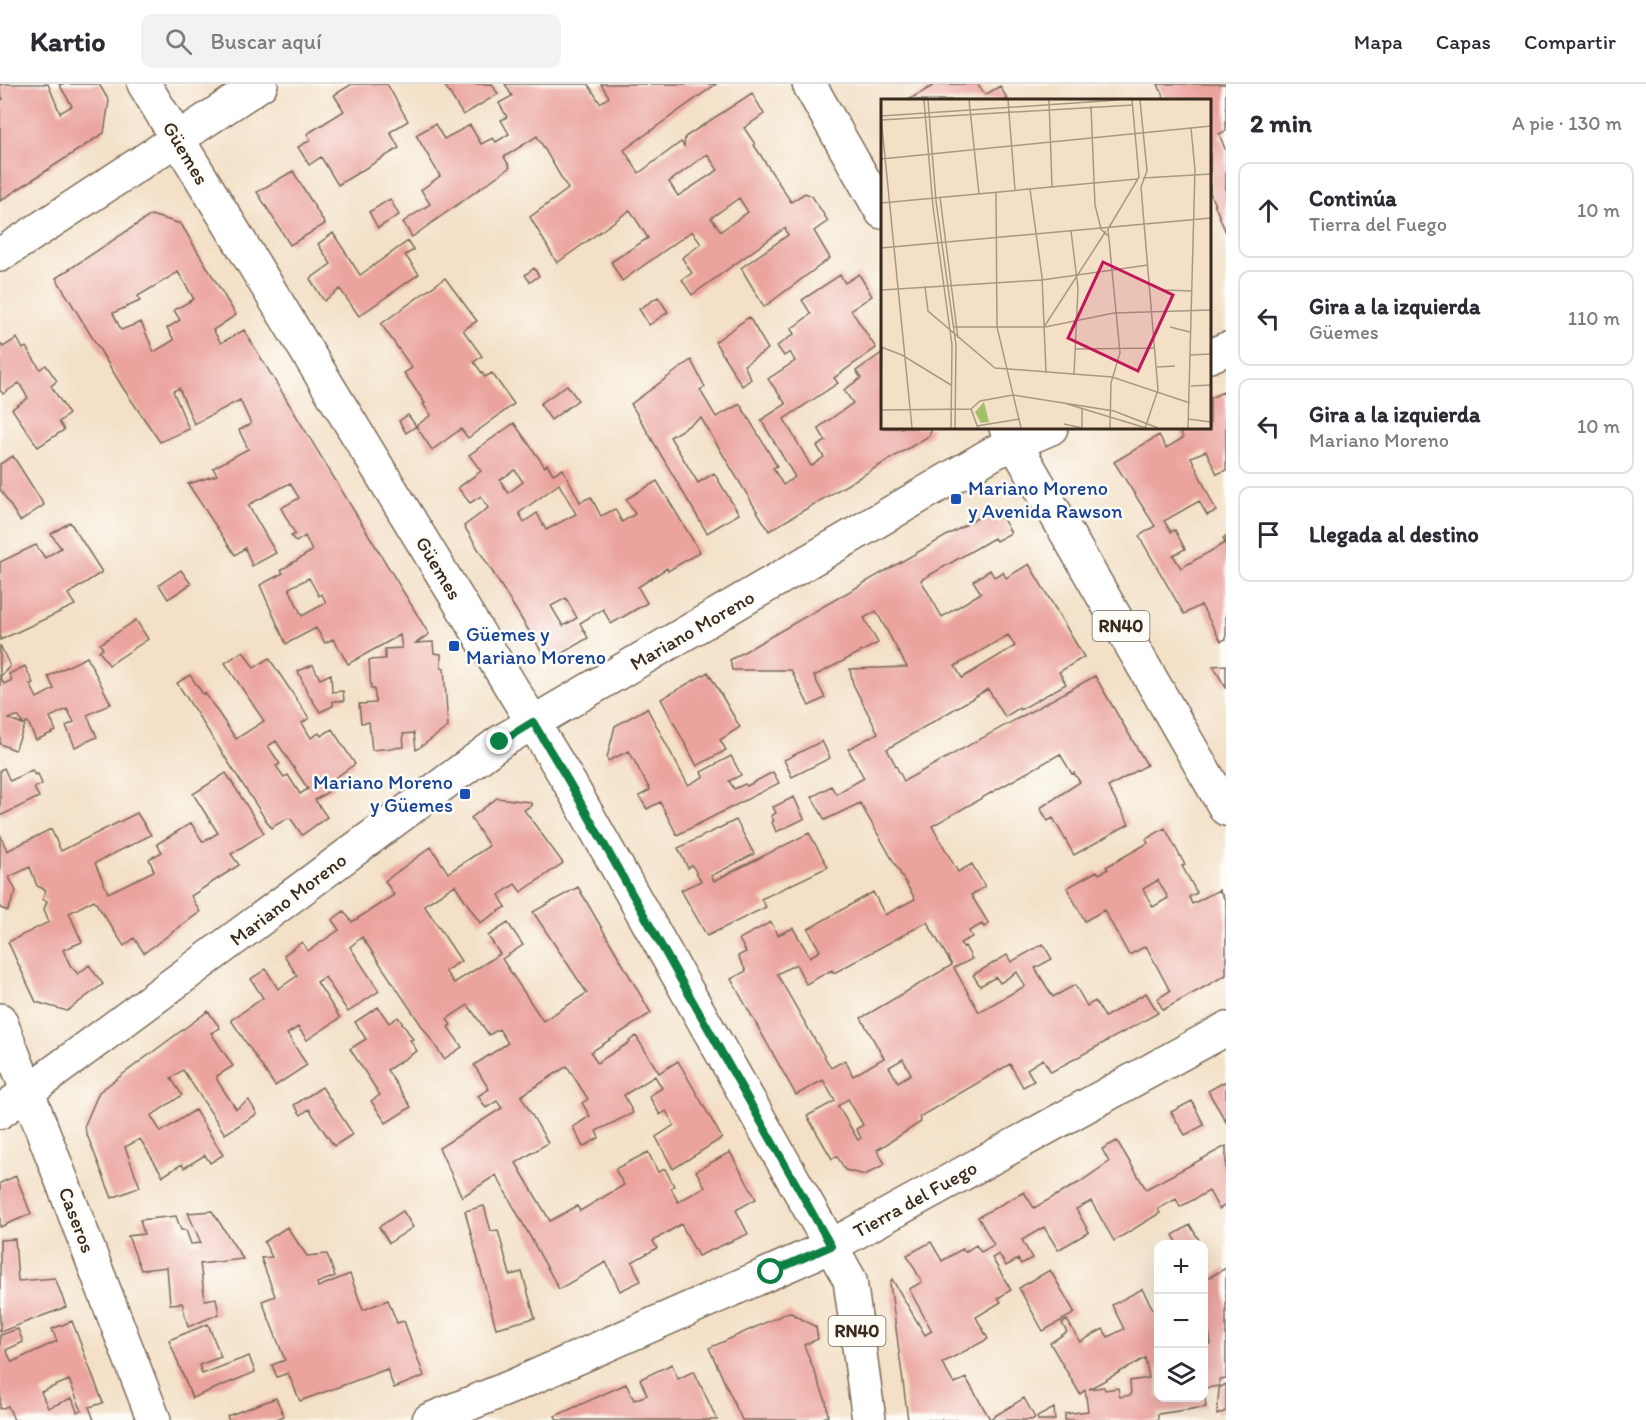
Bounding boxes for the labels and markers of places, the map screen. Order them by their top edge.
place label: Mariano Moreno y Avenida Rawson [968,476,1122,523]
marker: Mariano Moreno y Avenida Rawson [949,492,963,506]
place label: Güemes y Mariano Moreno [466,622,606,669]
marker: Güemes y Mariano Moreno [447,639,461,653]
place label: Mariano Moreno y Güemes [313,770,453,817]
marker: Mariano Moreno y Güemes [458,787,472,801]

